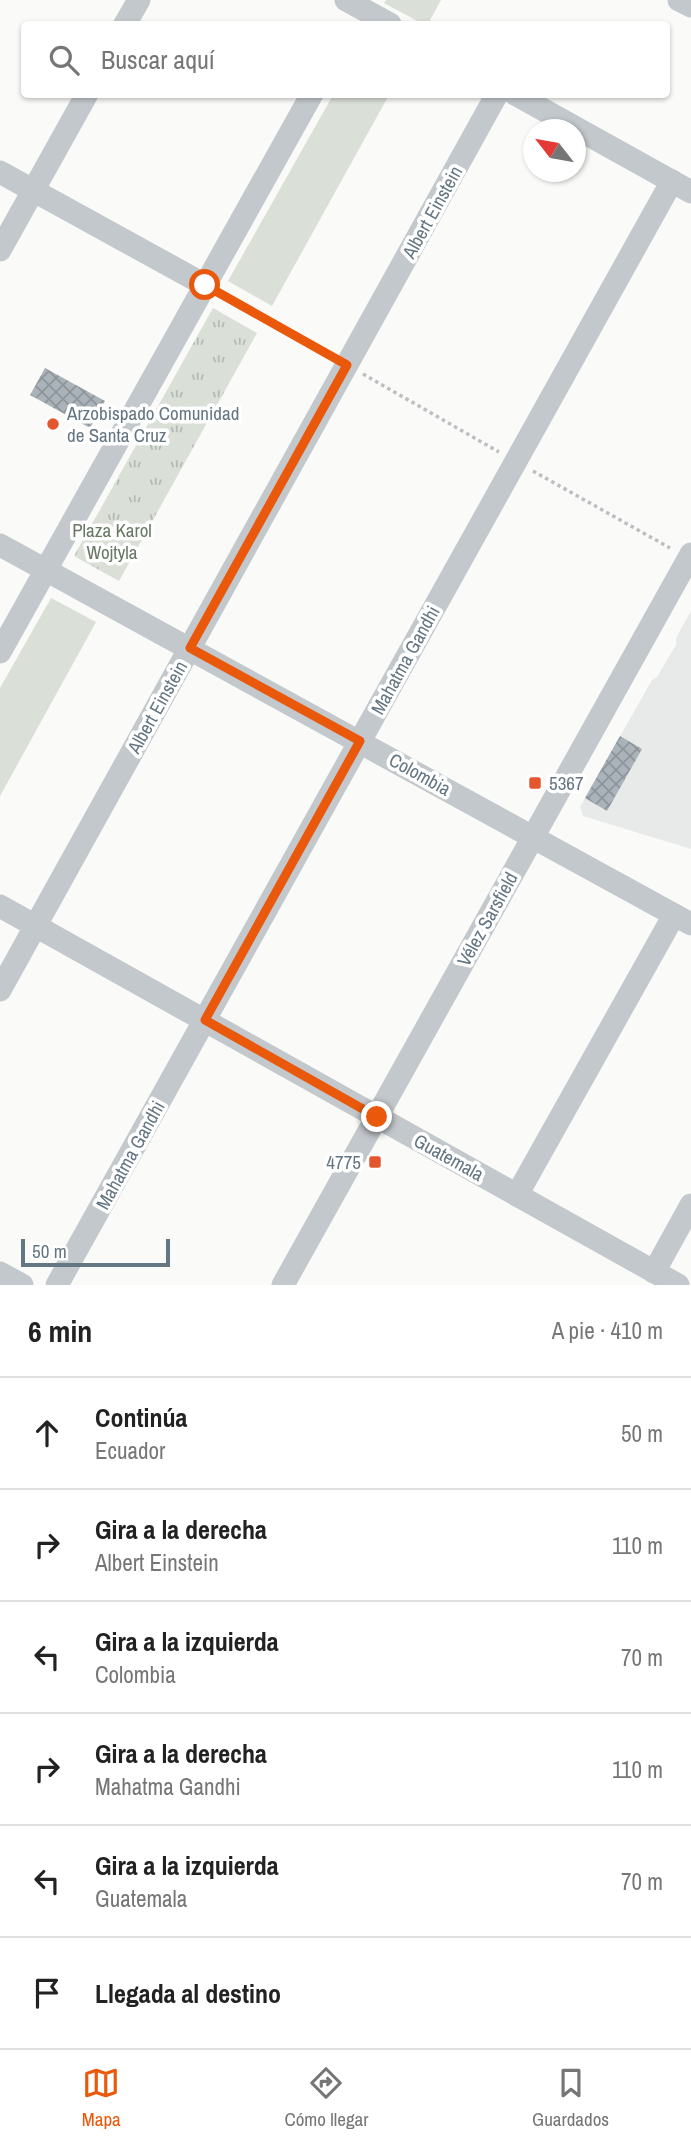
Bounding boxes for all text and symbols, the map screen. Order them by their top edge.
search box [21,21,670,98]
icon: search [45,41,83,79]
text: Buscar aquí [101,42,215,77]
north arrow [523,119,586,182]
street label: Albert Einstein [395,161,468,264]
route start [189,269,220,300]
place label: Arzobispado Comunidad de Santa Cruz [66,400,239,448]
marker: Arzobispado Comunidad de Santa Cruz [45,416,61,432]
park label: Plaza Karol Wojtyla [72,517,152,565]
street label: Mahatma Gandhi [364,601,446,719]
street label: Albert Einstein [120,656,193,759]
street label: Colombia [385,746,456,802]
place label: 5367 [549,770,584,796]
marker: 5367 [527,775,543,791]
street label: Vélez Sarsfield [450,867,524,971]
street label: Mahatma Gandhi [89,1096,171,1214]
route end [361,1101,392,1132]
street label: Guatemala [409,1127,489,1187]
place label: 4775 [326,1149,361,1175]
marker: 4775 [367,1154,383,1170]
scale bar [21,1236,170,1268]
text: 50 m [32,1238,67,1264]
text: 6 min [28,1311,92,1351]
text: A pie · 410 m [552,1315,663,1346]
text: Continúa [95,1400,187,1435]
icon: ahead [28,1414,66,1452]
text: 50 m [621,1418,663,1449]
text: Ecuador [95,1435,165,1466]
text: Gira a la derecha [95,1512,267,1547]
icon: right [28,1526,66,1564]
text: 110 m [612,1530,663,1561]
text: Albert Einstein [95,1547,219,1578]
text: Gira a la izquierda [95,1624,279,1659]
icon: left [28,1638,66,1676]
text: 70 m [621,1642,663,1673]
text: Colombia [95,1659,176,1690]
text: Gira a la derecha [95,1736,267,1771]
icon: right [28,1750,66,1788]
text: 110 m [612,1754,663,1785]
text: Mahatma Gandhi [95,1771,241,1802]
text: Gira a la izquierda [95,1848,279,1883]
icon: left [28,1862,66,1900]
text: 70 m [621,1866,663,1897]
text: Guatemala [95,1883,187,1914]
icon: arrive [28,1974,66,2012]
text: Llegada al destino [95,1976,281,2011]
tab: Mapa [82,2064,121,2132]
tab: Cómo llegar [284,2064,368,2132]
tab: Guardados [532,2064,609,2132]

